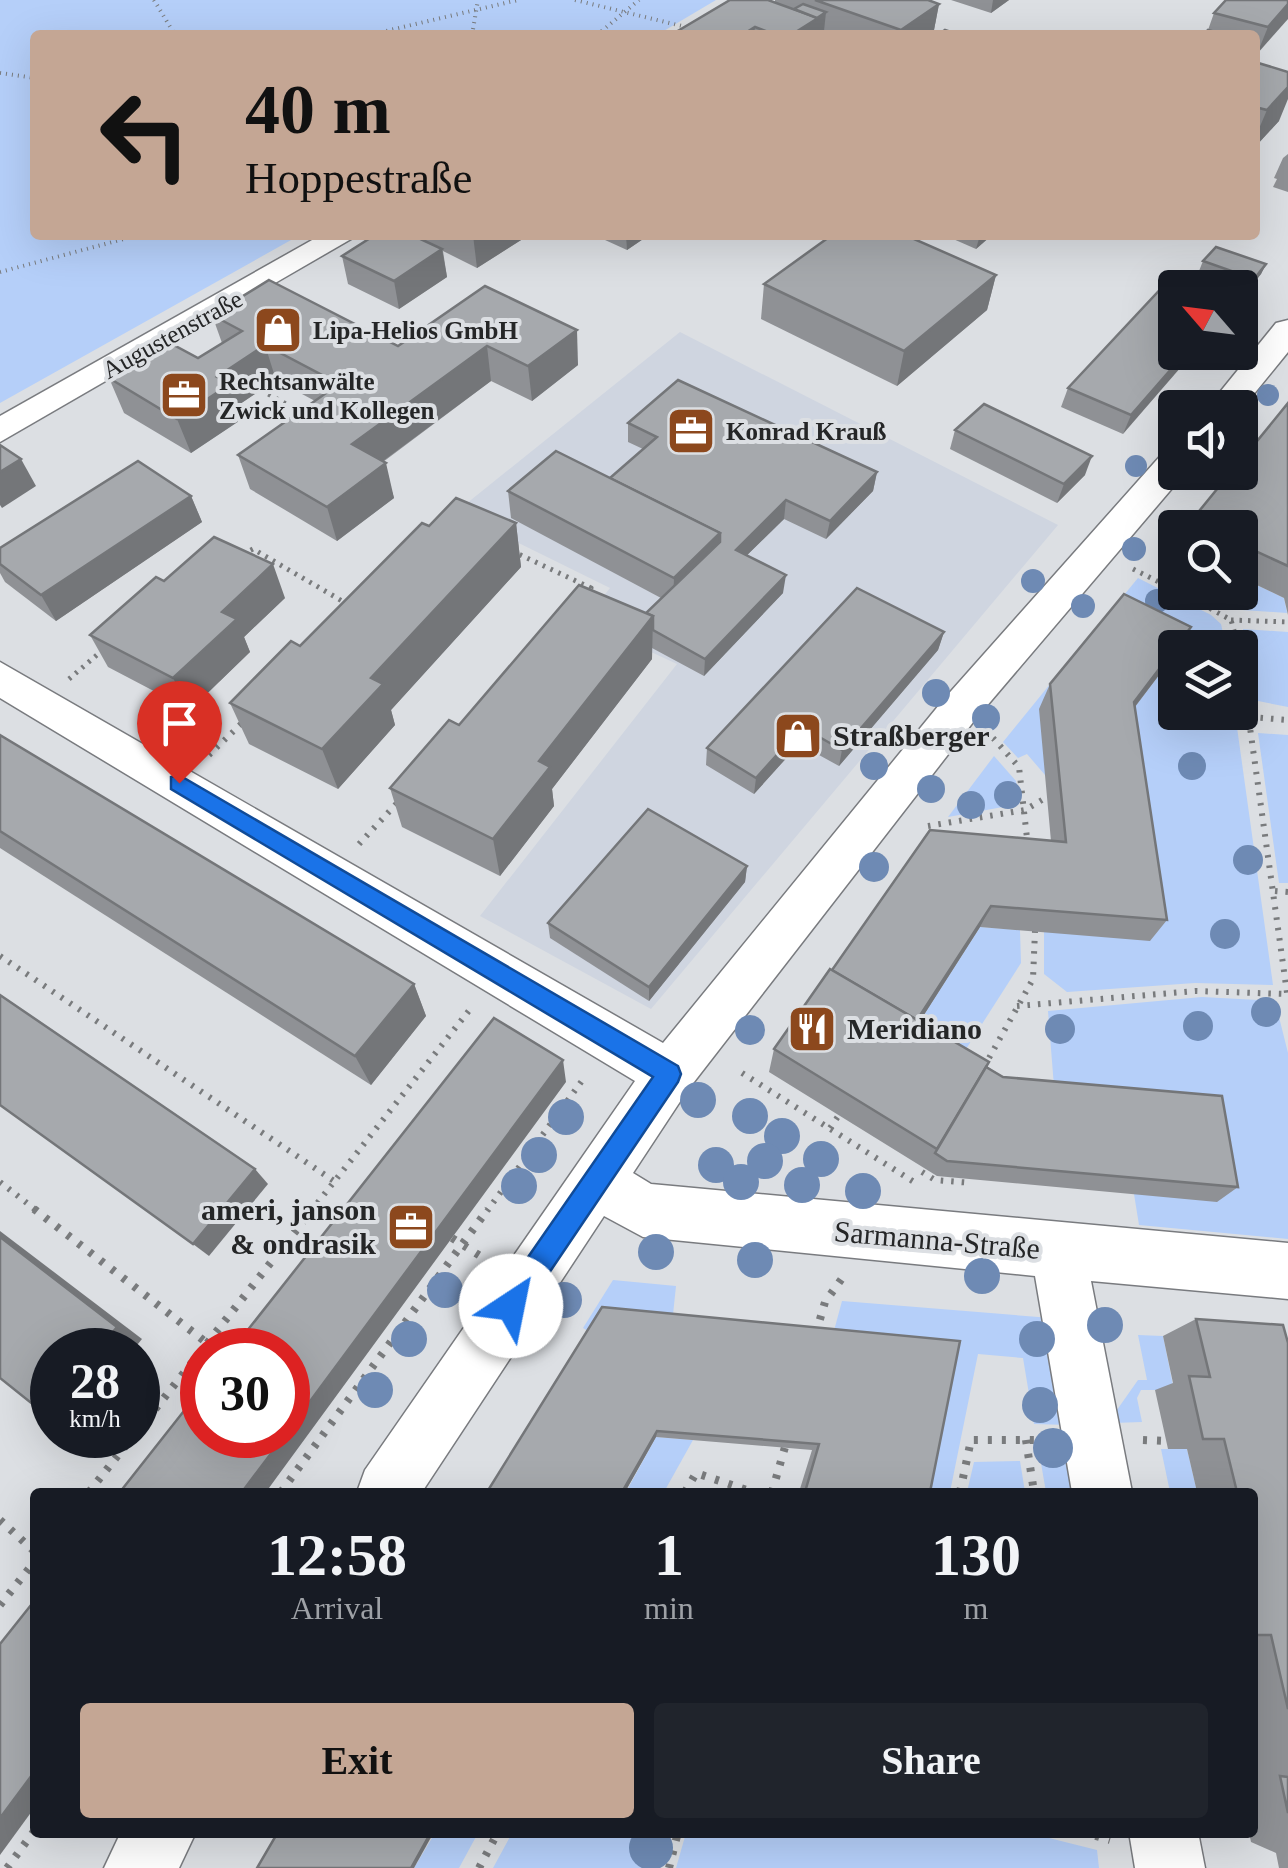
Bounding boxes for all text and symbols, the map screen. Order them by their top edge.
icon: left [80,70,210,200]
text: 40 m [245,71,391,148]
text: Hoppestraße [245,153,472,203]
north arrow [1158,270,1258,370]
map controls [1158,270,1258,730]
street label: Augustenstraße [98,285,247,384]
shop icon: Lipa-Helios GmbH [252,304,304,356]
place label: Lipa-Helios GmbH [313,317,518,344]
place label: Rechtsanwälte Zwick und Kollegen [219,368,434,424]
office icon: Rechtsanwälte Zwick und Kollegen [158,369,210,421]
button: sound [1158,390,1258,490]
office icon: Konrad Krauß [665,405,717,457]
place label: Konrad Krauß [726,418,887,445]
button: search [1158,510,1258,610]
button: layers [1158,630,1258,730]
pin [137,681,222,784]
icon: arrive [152,696,207,751]
shop icon: Straßberger [772,710,824,762]
place label: Straßberger [833,719,990,752]
restaurant icon: Meridiano [786,1003,838,1055]
place label: Meridiano [847,1012,982,1045]
place label: ameri, janson & ondrasik [201,1193,376,1260]
office icon: ameri, janson & ondrasik [385,1201,437,1253]
street label: Sarmanna-Straße [833,1214,1041,1265]
position arrow [459,1254,563,1358]
speed limit sign: 30 [180,1328,310,1458]
text: 28 [70,1353,120,1409]
text: km/h [69,1405,121,1432]
text: 12:58 [267,1522,407,1588]
text: 1 [654,1522,684,1588]
text: 130 [931,1522,1021,1588]
text: Arrival [291,1590,383,1626]
text: min [644,1590,694,1626]
text: m [963,1590,988,1626]
button: Exit [80,1703,634,1818]
button: Share [654,1703,1208,1818]

